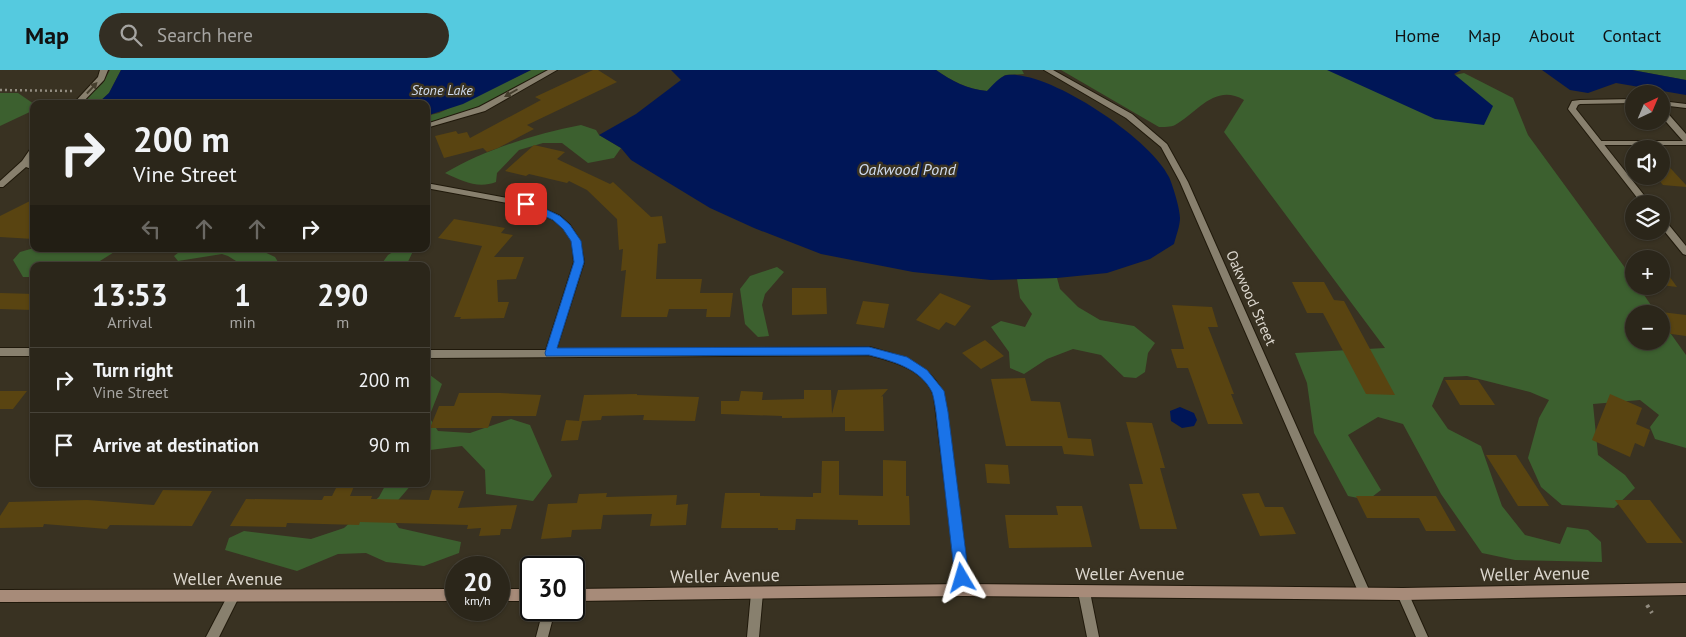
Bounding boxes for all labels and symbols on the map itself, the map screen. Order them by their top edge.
water label: Stone Lake [411,81,473,99]
one-way arrow [86,83,98,95]
north arrow [1625,85,1670,130]
one-way arrow [504,89,517,98]
water label: Oakwood Pond [858,159,957,179]
pin [505,183,547,225]
street label: Oakwood Street [1222,247,1281,348]
position arrow [935,551,987,603]
speed limit sign: 30 [520,556,585,621]
street label: Weller Avenue [1480,561,1590,586]
street label: Weller Avenue [1075,562,1185,585]
street label: Weller Avenue [670,563,780,588]
street label: Weller Avenue [173,567,283,590]

